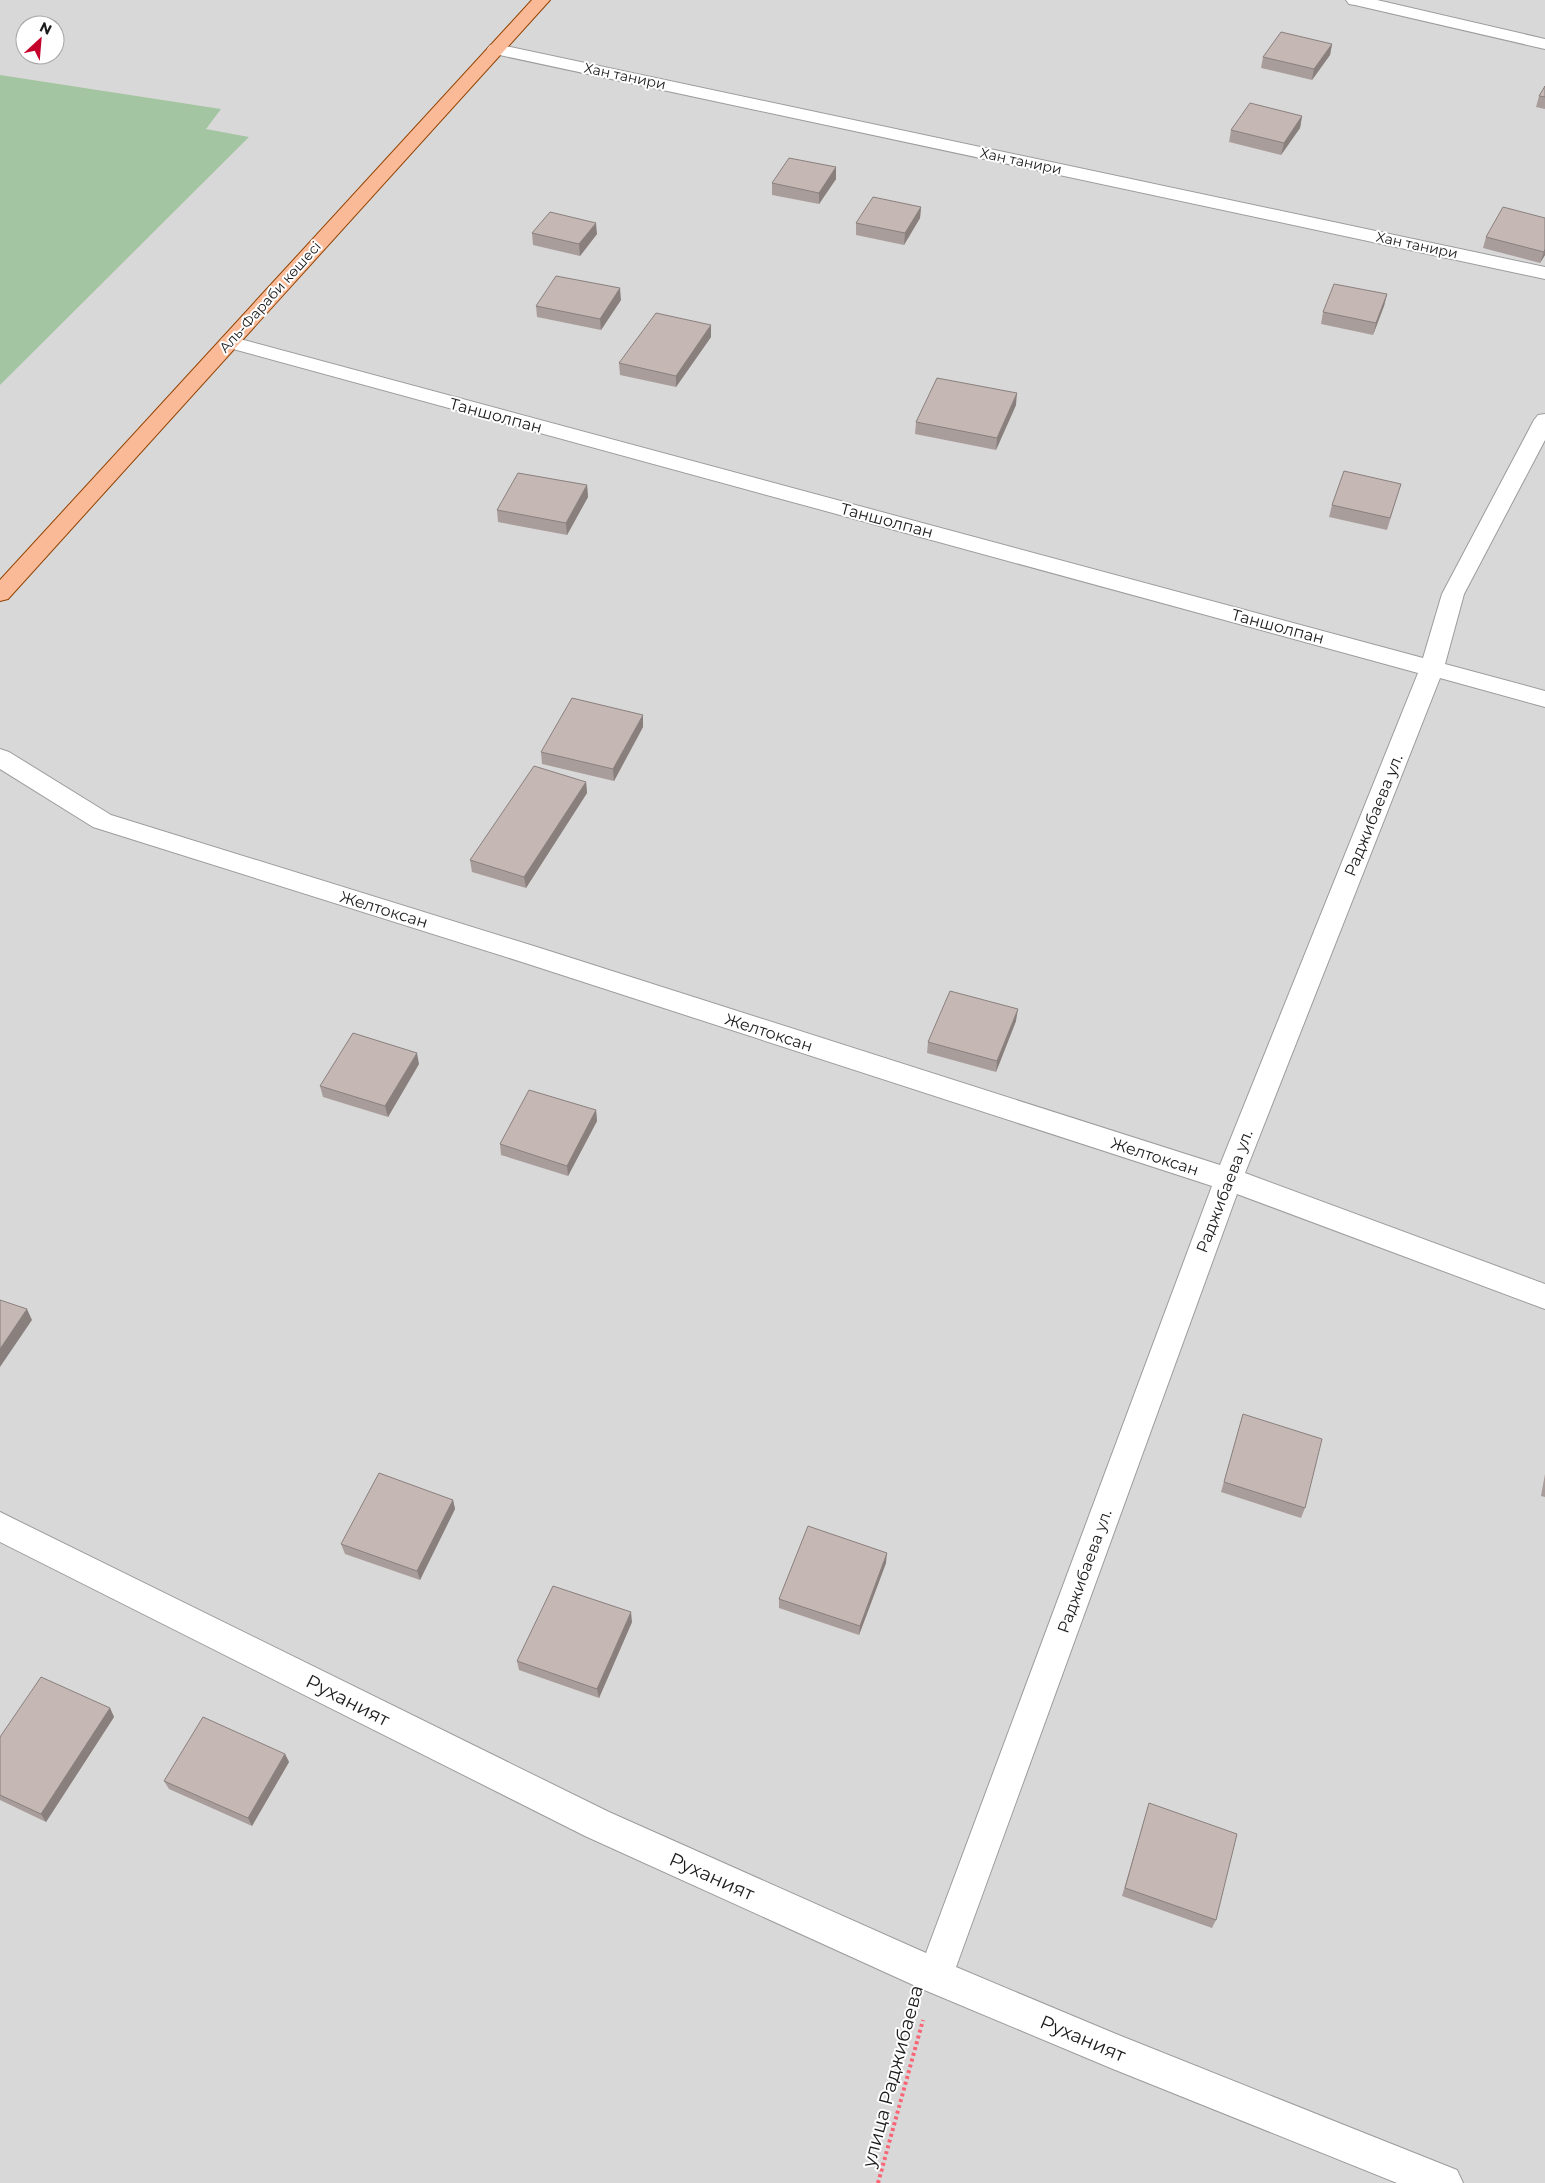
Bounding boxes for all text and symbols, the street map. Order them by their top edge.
north arrow [15,15,65,65]
text: N [37,18,55,39]
street label: Хан танири [582,59,668,93]
street label: Хан танири [978,144,1064,178]
street label: Хан танири [1374,228,1460,262]
street label: Аль-Фараби көшесі [215,237,325,357]
street label: Таншолпан [447,394,544,437]
street label: Таншолпан [838,499,935,542]
street label: Таншолпан [1229,605,1326,648]
street label: Раджибаева ул. [1340,751,1407,879]
street label: Желтоксан [338,887,430,932]
street label: Желтоксан [723,1009,815,1056]
street label: Раджибаева ул. [1192,1127,1257,1255]
street label: Желтоксан [1109,1133,1201,1180]
street label: Раджибаева ул. [1053,1507,1116,1636]
street label: Руханият [302,1670,393,1731]
street label: Руханият [666,1847,758,1905]
street label: улица Раджибаева [857,1983,928,2171]
street label: Руханият [1037,2010,1129,2067]

